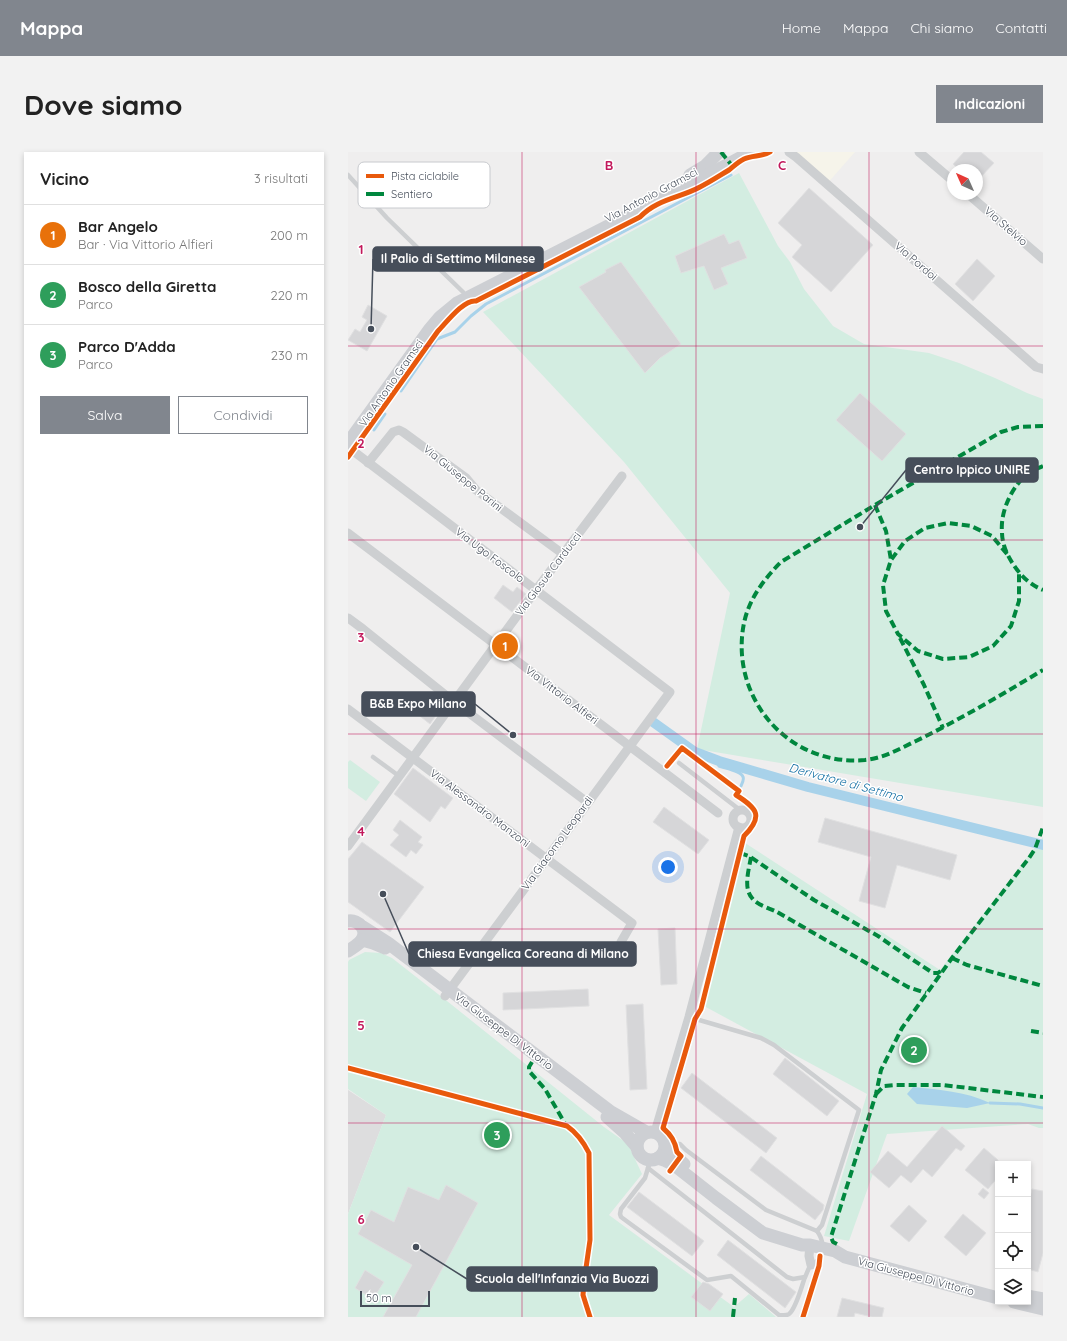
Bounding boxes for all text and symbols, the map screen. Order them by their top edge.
text: Mappa [20,16,83,40]
text: Home [782,19,821,37]
text: Mappa [843,19,888,37]
text: Chi siamo [910,19,974,37]
text: Contatti [996,19,1047,37]
button: Indicazioni [936,85,1043,123]
text: Dove siamo [24,87,183,122]
text: B [605,157,613,173]
text: C [778,157,786,173]
legend [358,162,490,208]
north arrow [947,164,983,200]
street label: Via Antonio Gramsci [602,165,700,225]
text: Vicino [40,168,89,189]
text: Pista ciclabile [391,169,459,183]
text: 3 risultati [254,170,308,186]
text: Sentiero [391,187,433,201]
street label: Via Stelvio [982,204,1031,249]
text: Bar Angelo [78,217,158,236]
text: 1 [50,227,56,243]
text: 200 m [270,227,308,243]
text: Bar · Via Vittorio Alfieri [78,236,213,252]
street label: Via Pordoi [892,239,940,283]
text: 1 [358,241,364,257]
callout: Il Palio di Settimo Milanese [373,247,543,271]
text: Il Palio di Settimo Milanese [381,251,535,266]
text: Bosco della Giretta [78,277,216,296]
text: 2 [49,287,57,303]
text: 220 m [270,287,308,303]
text: Parco [78,296,113,312]
text: Parco D'Adda [78,337,176,356]
street label: Via Antonio Gramsci [356,337,426,429]
text: 3 [50,347,56,363]
text: 230 m [271,347,308,363]
text: Parco [78,356,113,372]
button: Salva [40,396,170,434]
button: Condividi [178,396,308,434]
text: 2 [357,435,365,451]
street label: Via Giuseppe Parini [421,442,505,514]
callout: Centro Ippico UNIRE [906,458,1038,482]
text: Centro Ippico UNIRE [914,462,1030,477]
street label: Via Ugo Foscolo [453,525,528,586]
street label: Via Giosuè Carducci [512,529,584,619]
text: 3 [358,629,365,645]
pin: 1 [492,631,518,661]
street label: Via Vittorio Alfieri [523,663,601,727]
callout: B&B Expo Milano [362,692,475,716]
text: B&B Expo Milano [370,696,467,711]
water label: Derivatore di Settimo [787,760,905,805]
street label: Via Alessandro Manzoni [427,766,533,850]
street label: Via Giacomo Leopardi [518,793,596,893]
text: 4 [357,823,365,839]
your location [658,857,678,877]
callout: Chiesa Evangelica Coreana di Milano [409,942,636,966]
text: Chiesa Evangelica Coreana di Milano [417,946,629,961]
street label: Via Giuseppe Di Vittorio [452,989,556,1073]
text: 5 [357,1017,365,1033]
pin: 2 [901,1035,927,1065]
pin: 3 [484,1120,510,1150]
map controls [995,1161,1031,1305]
button: + [995,1161,1031,1197]
button: − [995,1197,1031,1233]
text: 6 [357,1211,365,1227]
button: locate [995,1233,1031,1269]
street label: Via Giuseppe Di Vittorio [856,1254,976,1298]
callout: Scuola dell'Infanzia Via Buozzi [467,1267,657,1291]
button: layers [995,1269,1031,1305]
text: Scuola dell'Infanzia Via Buozzi [475,1271,649,1286]
scale bar [360,1289,430,1308]
text: 50 m [366,1291,392,1305]

